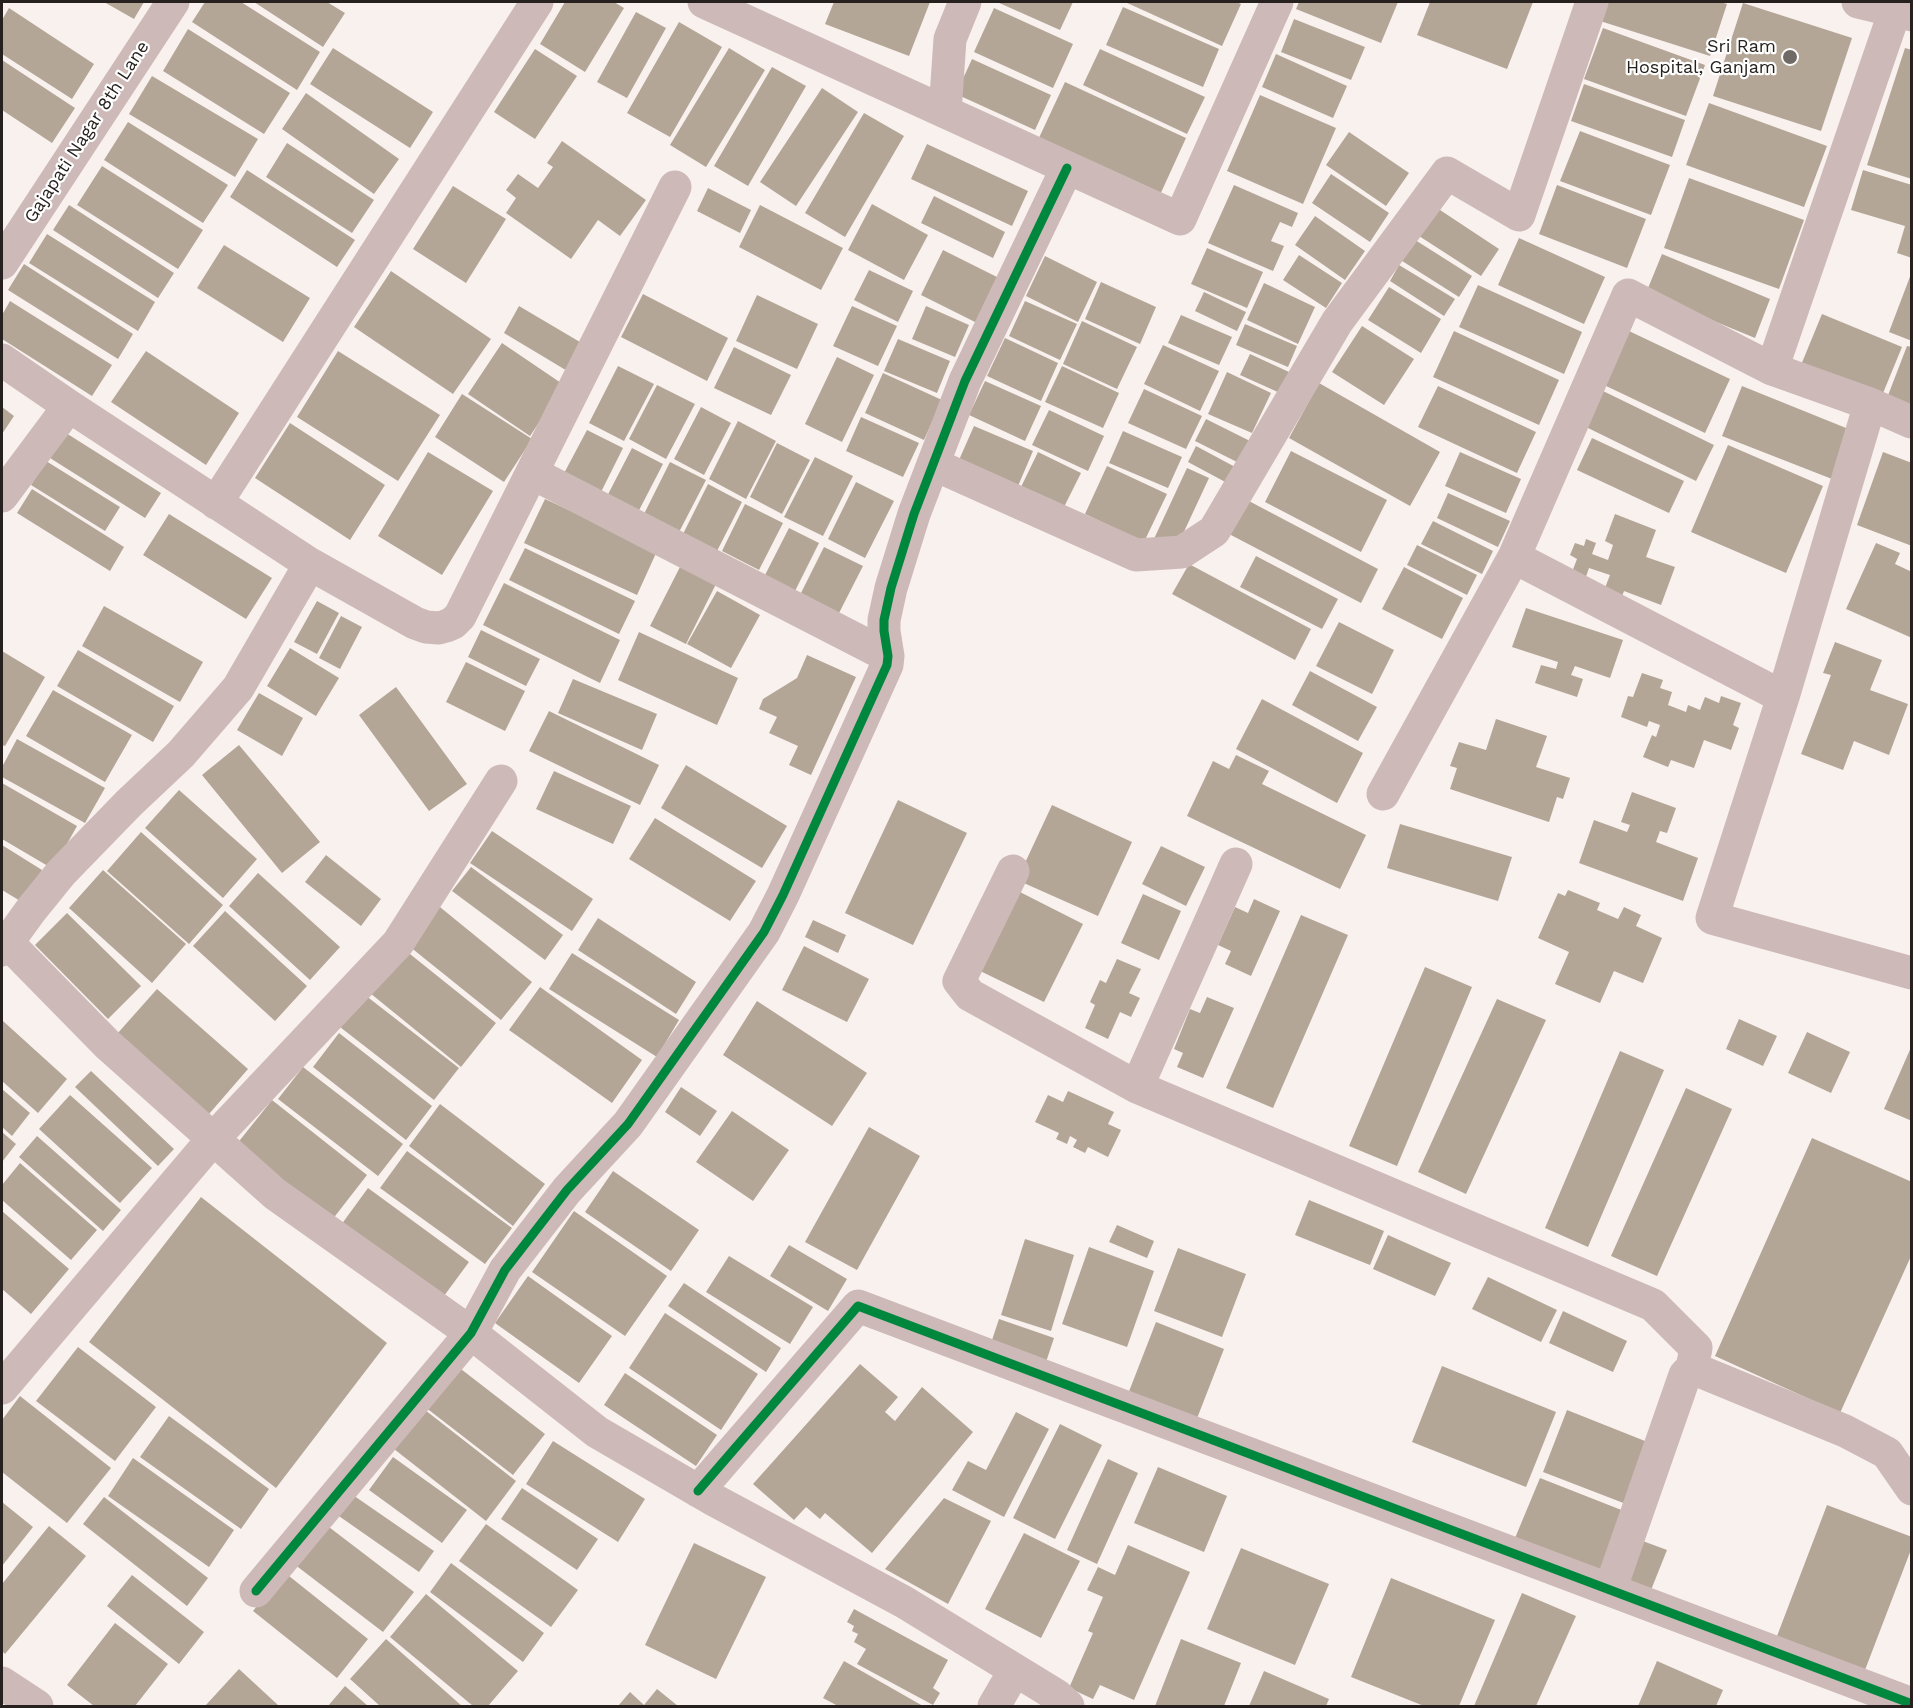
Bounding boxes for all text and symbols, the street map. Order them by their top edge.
place label: Sri Ram Hospital, Ganjam [1626,36,1776,78]
street label: Gajapati Nagar 8th Lane [20,37,154,227]
marker: Sri Ram Hospital, Ganjam [1781,48,1799,66]

